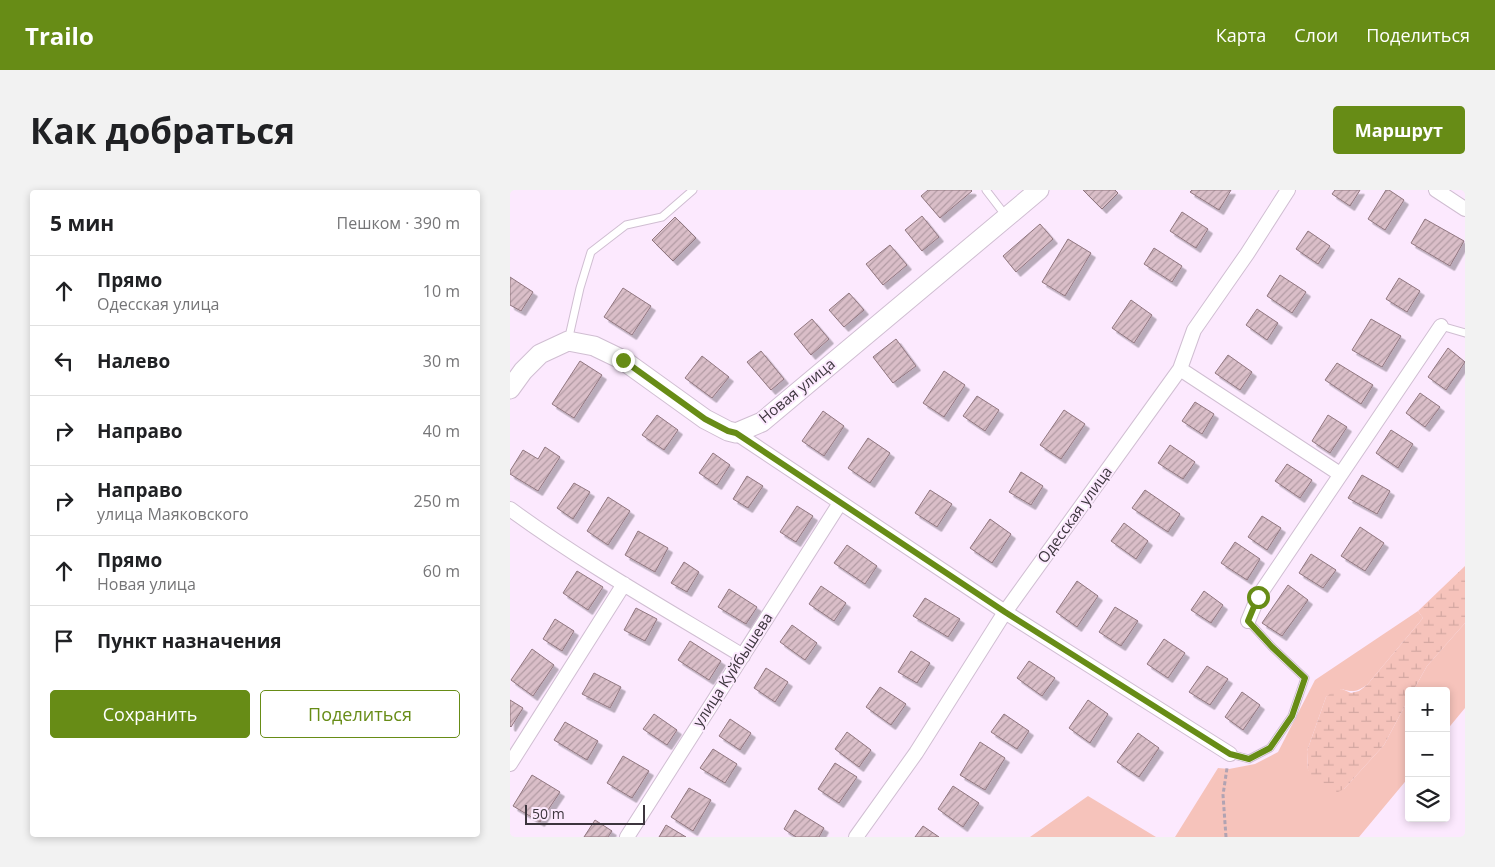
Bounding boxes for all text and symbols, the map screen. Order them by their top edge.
text: Trailo [25,19,94,52]
text: Карта [1216,23,1266,47]
text: Слои [1294,23,1338,47]
text: Поделиться [1366,23,1470,47]
button: Маршрут [1333,106,1465,154]
text: Как добраться [30,107,295,154]
text: 5 мин [50,209,114,237]
text: Пешком · 390 m [337,212,460,234]
text: Прямо [97,267,162,293]
icon: ahead [50,277,78,305]
text: 10 m [423,280,460,302]
text: Одесская улица [97,293,219,315]
icon: left [50,347,78,375]
text: Налево [97,348,170,374]
route end [612,349,635,372]
text: 30 m [423,350,460,372]
street label: Новая улица [754,353,839,427]
icon: right [50,417,78,445]
text: Направо [97,418,183,444]
text: 40 m [423,420,460,442]
street label: Одесская улица [1032,462,1116,567]
text: Направо [97,477,183,503]
icon: right [50,487,78,515]
text: 250 m [414,490,460,512]
text: улица Маяковского [97,503,249,525]
text: Прямо [97,547,162,573]
icon: ahead [50,557,78,585]
text: 60 m [423,560,460,582]
text: Новая улица [97,573,196,595]
route start [1247,586,1270,609]
street label: улица Куйбышева [688,608,777,731]
icon: arrive [50,627,78,655]
text: Пункт назначения [97,628,282,654]
map controls [1405,687,1450,822]
button: + [1405,687,1450,732]
button: Сохранить [50,690,250,738]
button: Поделиться [260,690,460,738]
button: − [1405,732,1450,777]
button: layers [1405,777,1450,822]
scale bar [525,802,645,825]
text: 50 m [532,804,565,823]

